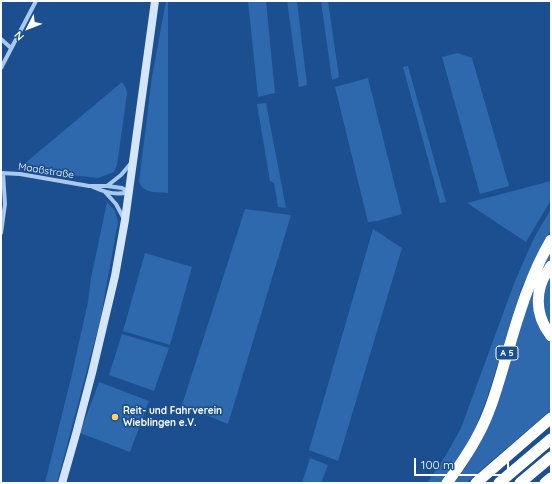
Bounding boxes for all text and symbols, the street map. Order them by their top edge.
north arrow [8,8,48,48]
text: N [11,28,27,44]
street label: Maaßstraße [17,161,75,181]
road number: A 5 [496,346,518,360]
place label: Reit- und Fahrverein Wieblingen e.V. [123,405,222,428]
marker: Reit- und Fahrverein Wieblingen e.V. [110,412,120,422]
scale bar [416,450,511,476]
text: 100 m [421,457,454,472]

